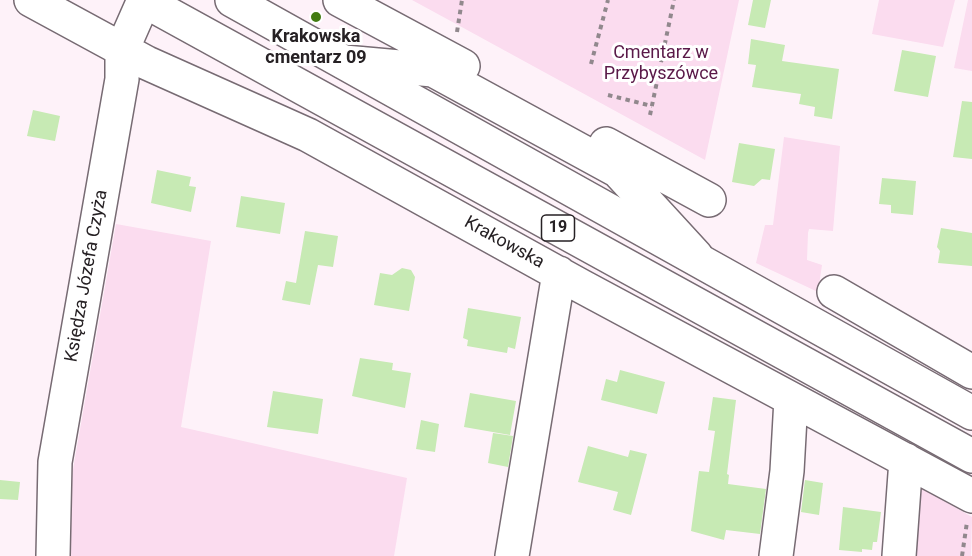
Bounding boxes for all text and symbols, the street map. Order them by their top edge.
marker: Krakowska cmentarz 09 [309,10,323,24]
place label: Krakowska cmentarz 09 [265,26,367,68]
park label: Cmentarz w Przybyszówce [604,42,718,84]
street label: Księdza Józefa Czyża [61,188,113,364]
street label: Krakowska [460,212,548,274]
road number: 19 [542,215,574,241]

